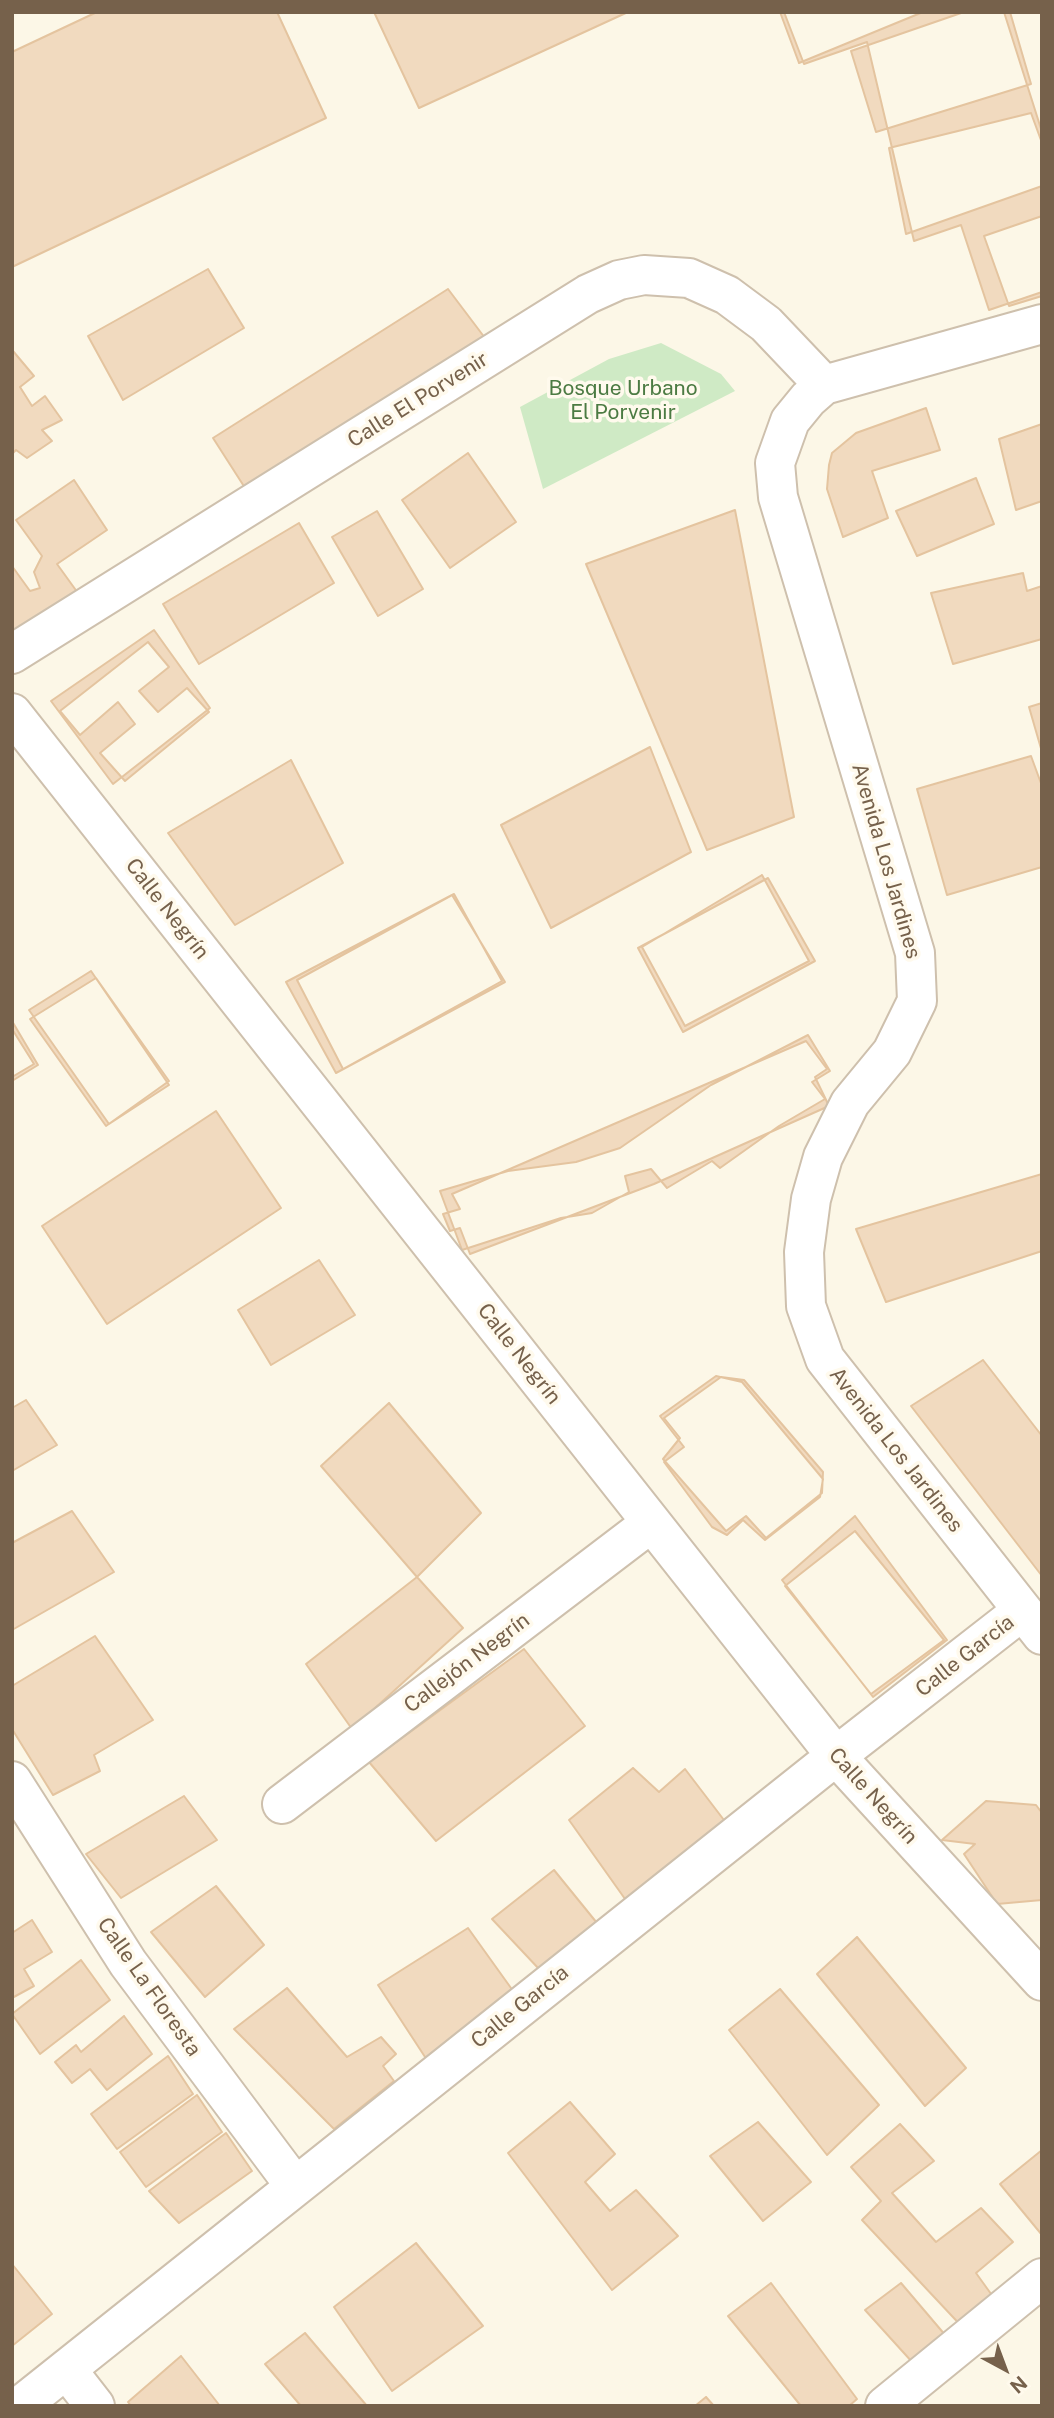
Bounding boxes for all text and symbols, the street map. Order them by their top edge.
street label: Calle El Porvenir [343,347,493,453]
park label: Bosque Urbano El Porvenir [548,376,698,426]
street label: Avenida Los Jardines [846,760,926,962]
street label: Calle Negrín [120,854,214,964]
street label: Calle Negrín [472,1299,566,1409]
street label: Avenida Los Jardines [824,1363,968,1537]
street label: Callejón Negrín [399,1608,535,1718]
street label: Calle García [911,1610,1019,1702]
street label: Calle Negrín [823,1743,923,1849]
street label: Calle La Floresta [92,1913,206,2061]
street label: Calle García [466,1960,574,2054]
north arrow [970,2334,1040,2404]
text: N [1006,2372,1032,2398]

